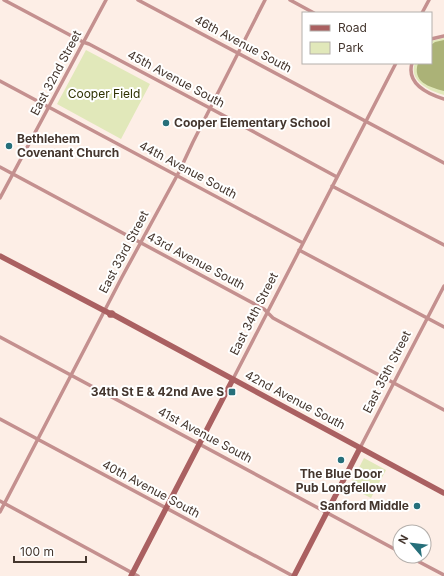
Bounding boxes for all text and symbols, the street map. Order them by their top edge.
street label: 46th Avenue South [192,12,294,76]
legend [302,12,432,64]
text: Road [338,20,367,35]
street label: East 32nd Street [27,28,84,118]
text: Park [338,40,364,55]
street label: 45th Avenue South [125,47,227,111]
park label: Cooper Field [68,86,140,101]
place label: Cooper Elementary School [174,115,330,130]
marker: Cooper Elementary School [161,118,171,128]
place label: Bethlehem Covenant Church [17,131,119,160]
street label: 44th Avenue South [137,137,240,202]
marker: Bethlehem Covenant Church [4,141,14,151]
street label: East 33rd Street [96,208,152,296]
street label: 43rd Avenue South [145,228,248,293]
street label: East 34th Street [226,270,281,358]
street label: East 35th Street [359,328,414,416]
street label: 42nd Avenue South [243,367,348,432]
place label: 34th St E & 42nd Ave S [91,384,224,399]
marker: 34th St E & 42nd Ave S [227,387,237,397]
street label: 41st Avenue South [156,403,255,466]
marker: The Blue Door Pub Longfellow [336,455,346,465]
street label: 40th Avenue South [100,456,203,521]
place label: The Blue Door Pub Longfellow [296,466,387,495]
place label: Sanford Middle [320,498,409,513]
marker: Sanford Middle [412,501,422,511]
north arrow [392,524,432,564]
text: N [395,532,411,546]
scale bar [14,538,86,564]
text: 100 m [20,544,54,559]

